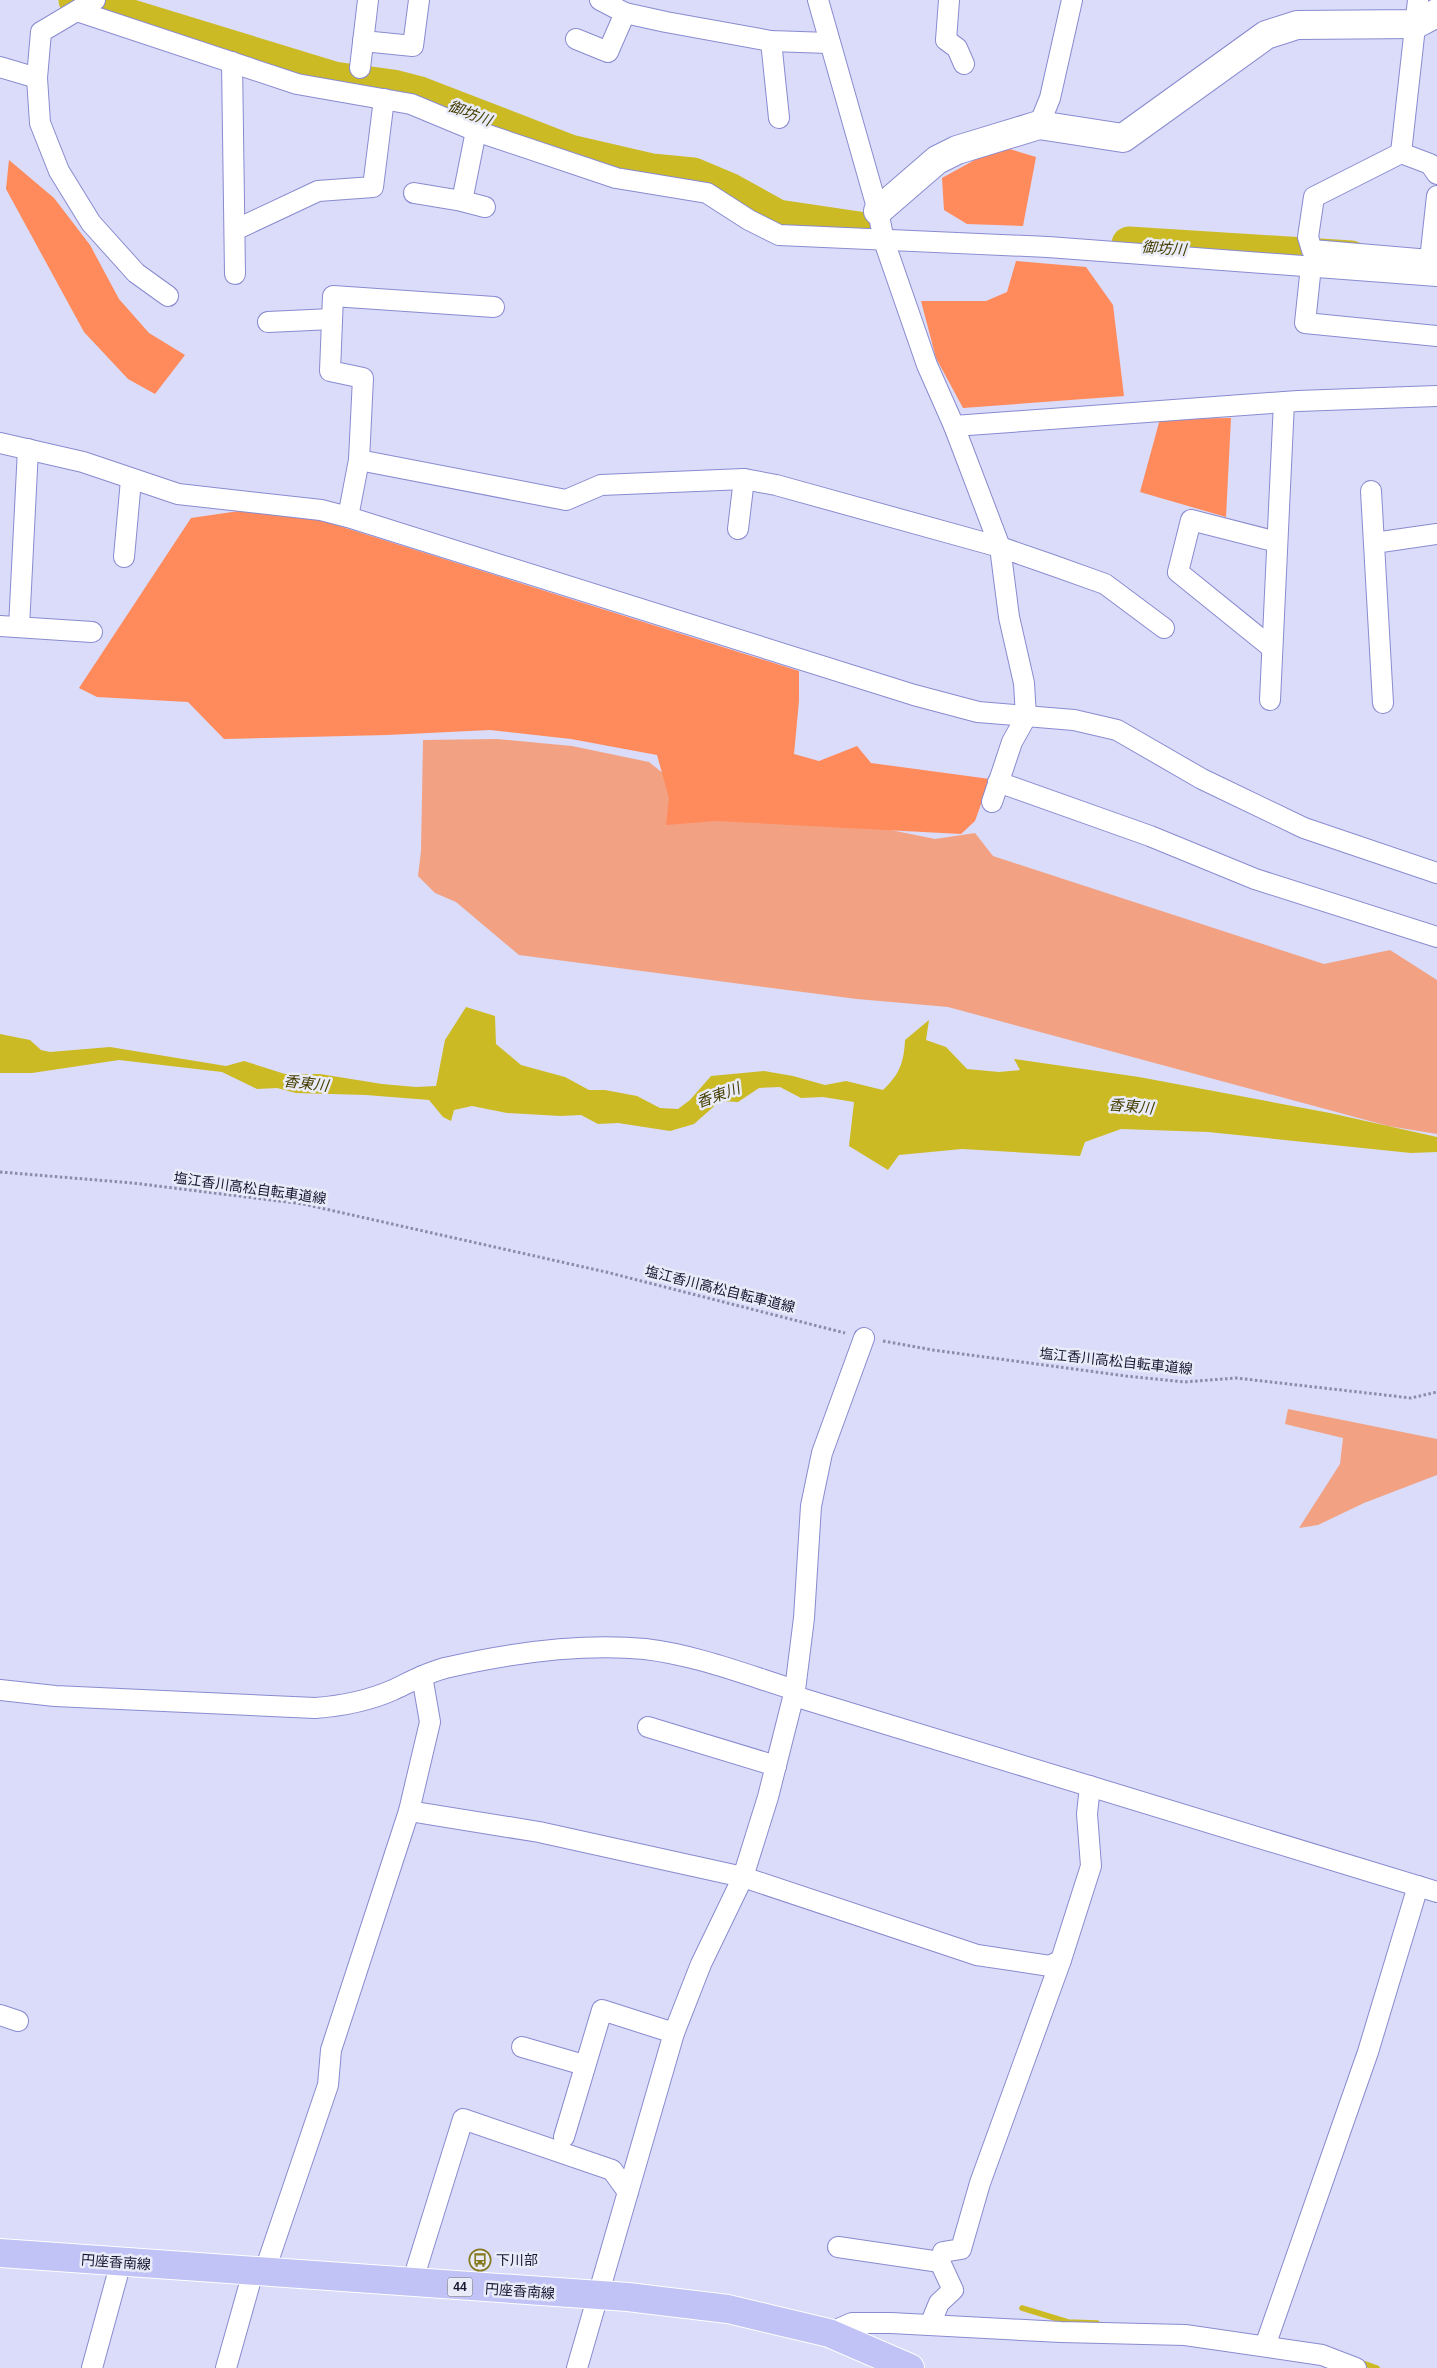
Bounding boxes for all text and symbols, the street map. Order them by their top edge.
water label: 御坊川 [446,97,496,130]
water label: 御坊川 [1141,238,1189,258]
water label: 香東川 [283,1072,331,1094]
water label: 香東川 [694,1079,744,1111]
water label: 香東川 [1108,1096,1156,1117]
street label: 塩江香川高松自転車道線 [173,1169,327,1207]
street label: 塩江香川高松自転車道線 [643,1263,797,1315]
street label: 塩江香川高松自転車道線 [1039,1345,1193,1377]
bus stop icon: 下川部 [468,2248,492,2272]
street label: 円座香南線 [81,2252,151,2272]
place label: 下川部 [496,2252,538,2268]
road number: 44 [448,2278,472,2296]
street label: 円座香南線 [485,2281,555,2301]

